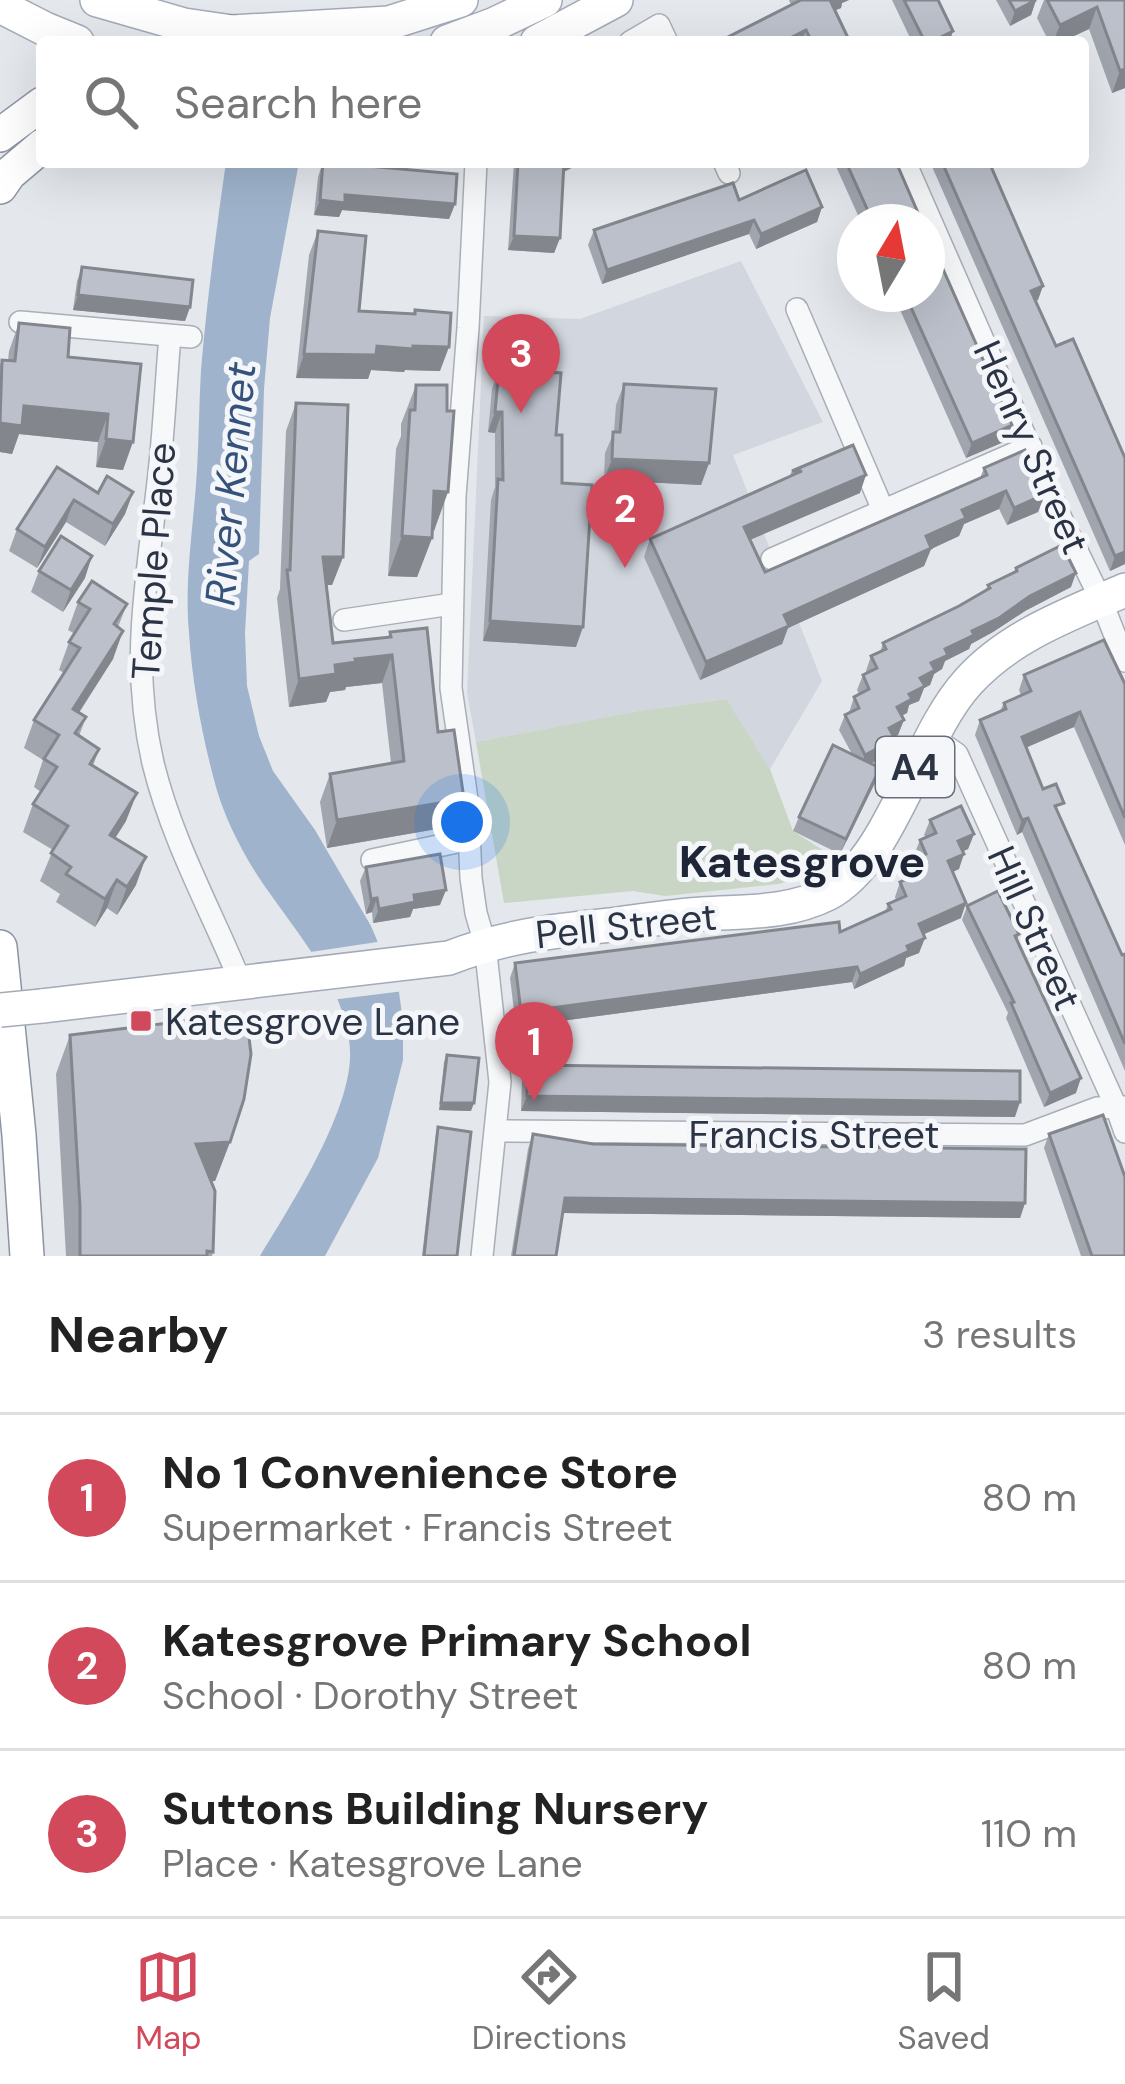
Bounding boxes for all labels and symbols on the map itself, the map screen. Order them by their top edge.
north arrow [837,204,945,312]
pin: 3 [482,314,560,413]
street label: Henry Street [962,333,1101,562]
water label: River Kennet [192,359,269,608]
street label: Temple Place [120,441,187,681]
pin: 2 [586,469,664,568]
road number: A4 [876,737,954,797]
your location [432,792,492,852]
district label: Katesgrove [679,832,925,891]
street label: Hill Street [976,838,1093,1018]
street label: Pell Street [533,891,719,960]
place label: Katesgrove Lane [165,996,460,1047]
pin: 1 [495,1002,573,1101]
marker: Katesgrove Lane [128,1008,154,1034]
street label: Francis Street [688,1109,940,1160]

